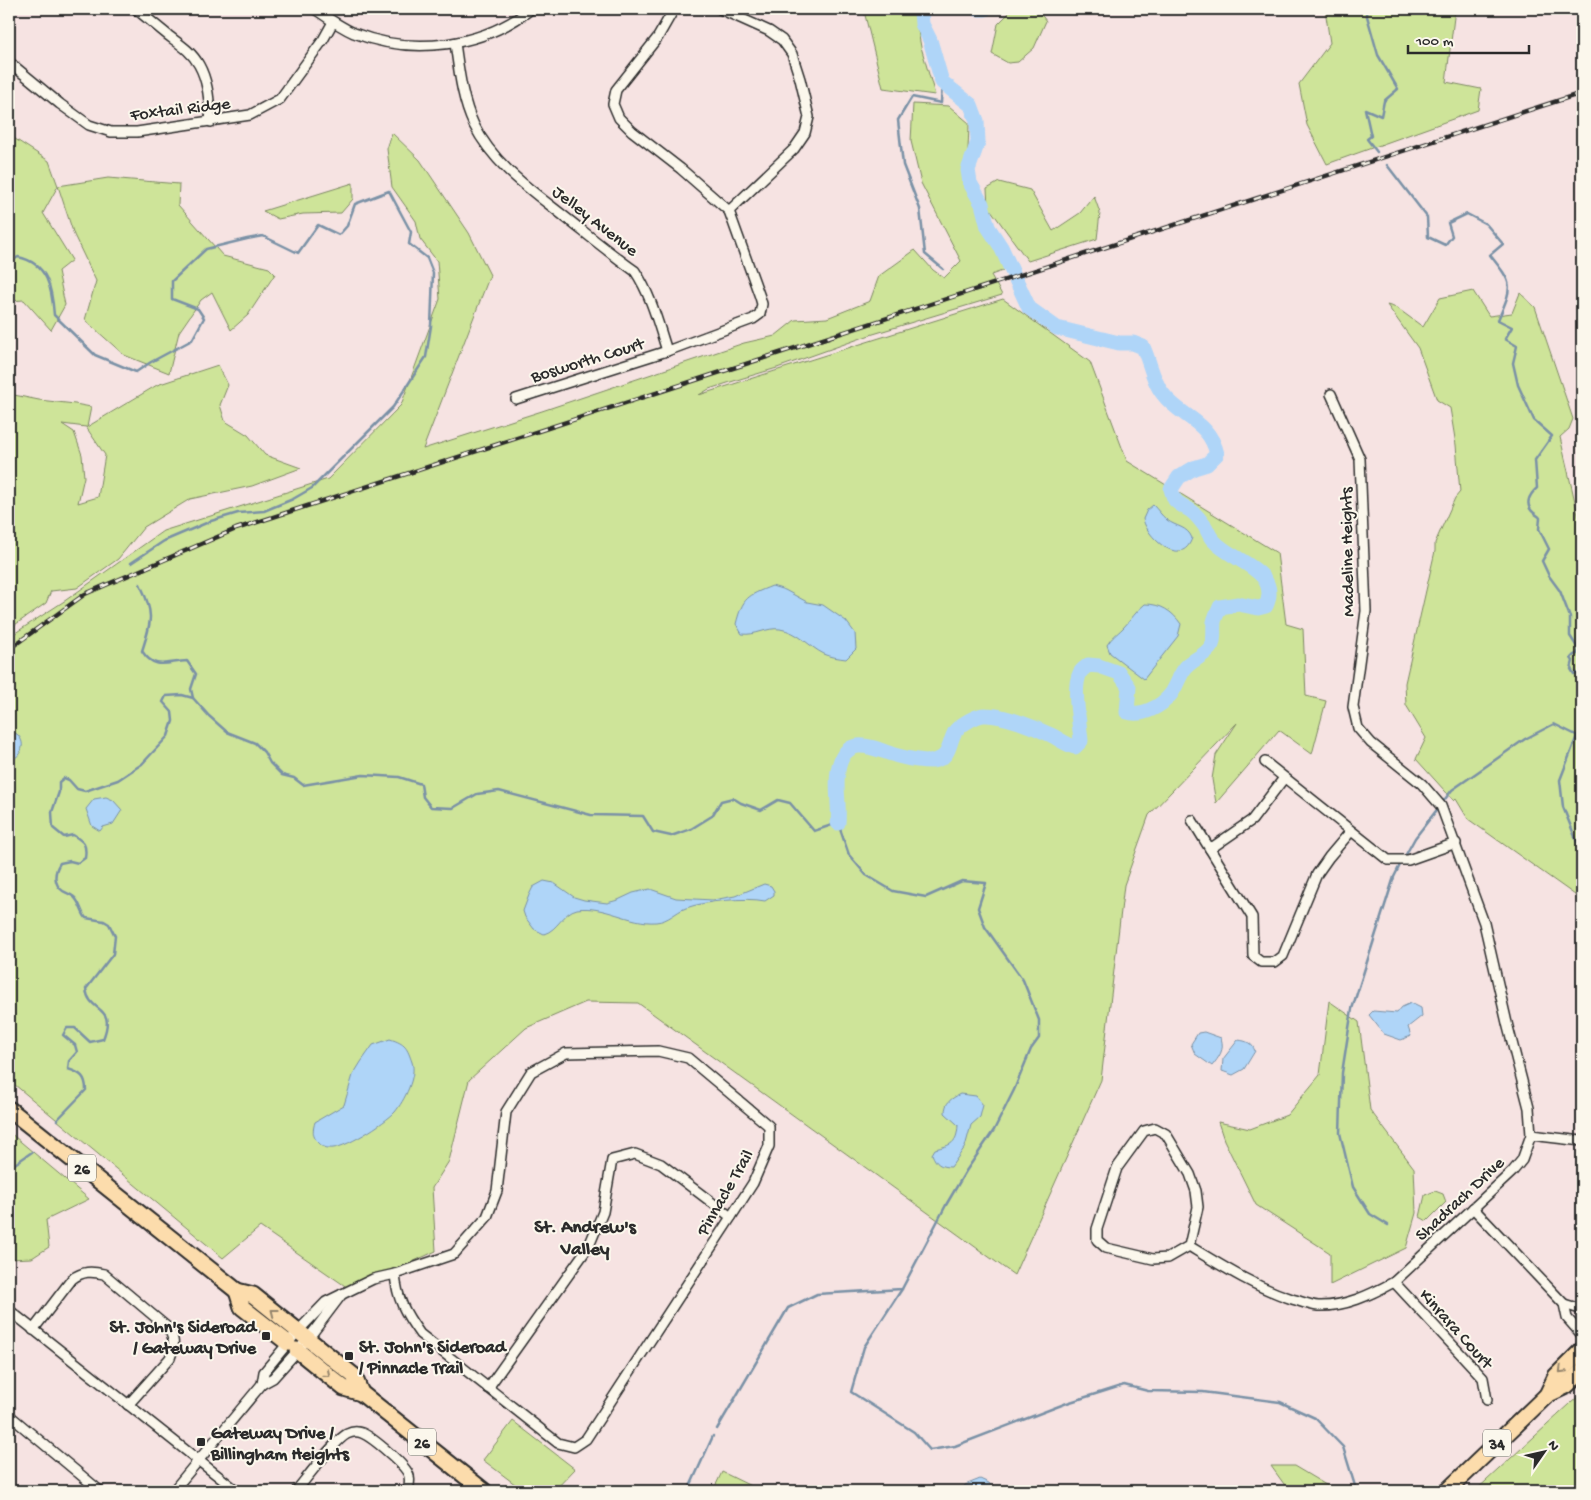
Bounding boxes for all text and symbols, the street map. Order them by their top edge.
scale bar [1408,22,1530,54]
text: 100 m [1415,33,1454,51]
street label: Foxtail Ridge [128,94,232,127]
street label: Jelley Avenue [547,182,642,262]
street label: Bosworth Court [528,334,648,389]
street label: Madeline Heights [1337,486,1360,617]
street label: Pinnacle Trail [693,1147,759,1241]
street label: Shadrach Drive [1412,1153,1510,1246]
road number: 26 [68,1154,96,1182]
district label: St. Andrew's Valley [534,1217,637,1262]
street label: Kinrara Court [1414,1285,1498,1375]
one-way arrow [270,1309,280,1318]
place label: St. John's Sideroad / Gateway Drive [109,1318,258,1360]
marker: St. John's Sideroad / Gateway Drive [260,1330,272,1342]
place label: St. John's Sideroad / Pinnacle Trail [358,1338,508,1380]
marker: St. John's Sideroad / Pinnacle Trail [343,1350,355,1362]
one-way arrow [1559,1365,1568,1374]
one-way arrow [322,1369,331,1378]
place label: Gateway Drive / Billingham Heights [210,1424,350,1466]
road number: 26 [408,1428,436,1455]
north arrow [1518,1428,1568,1478]
road number: 34 [1483,1430,1511,1456]
marker: Gateway Drive / Billingham Heights [195,1436,207,1448]
text: N [1543,1438,1562,1455]

